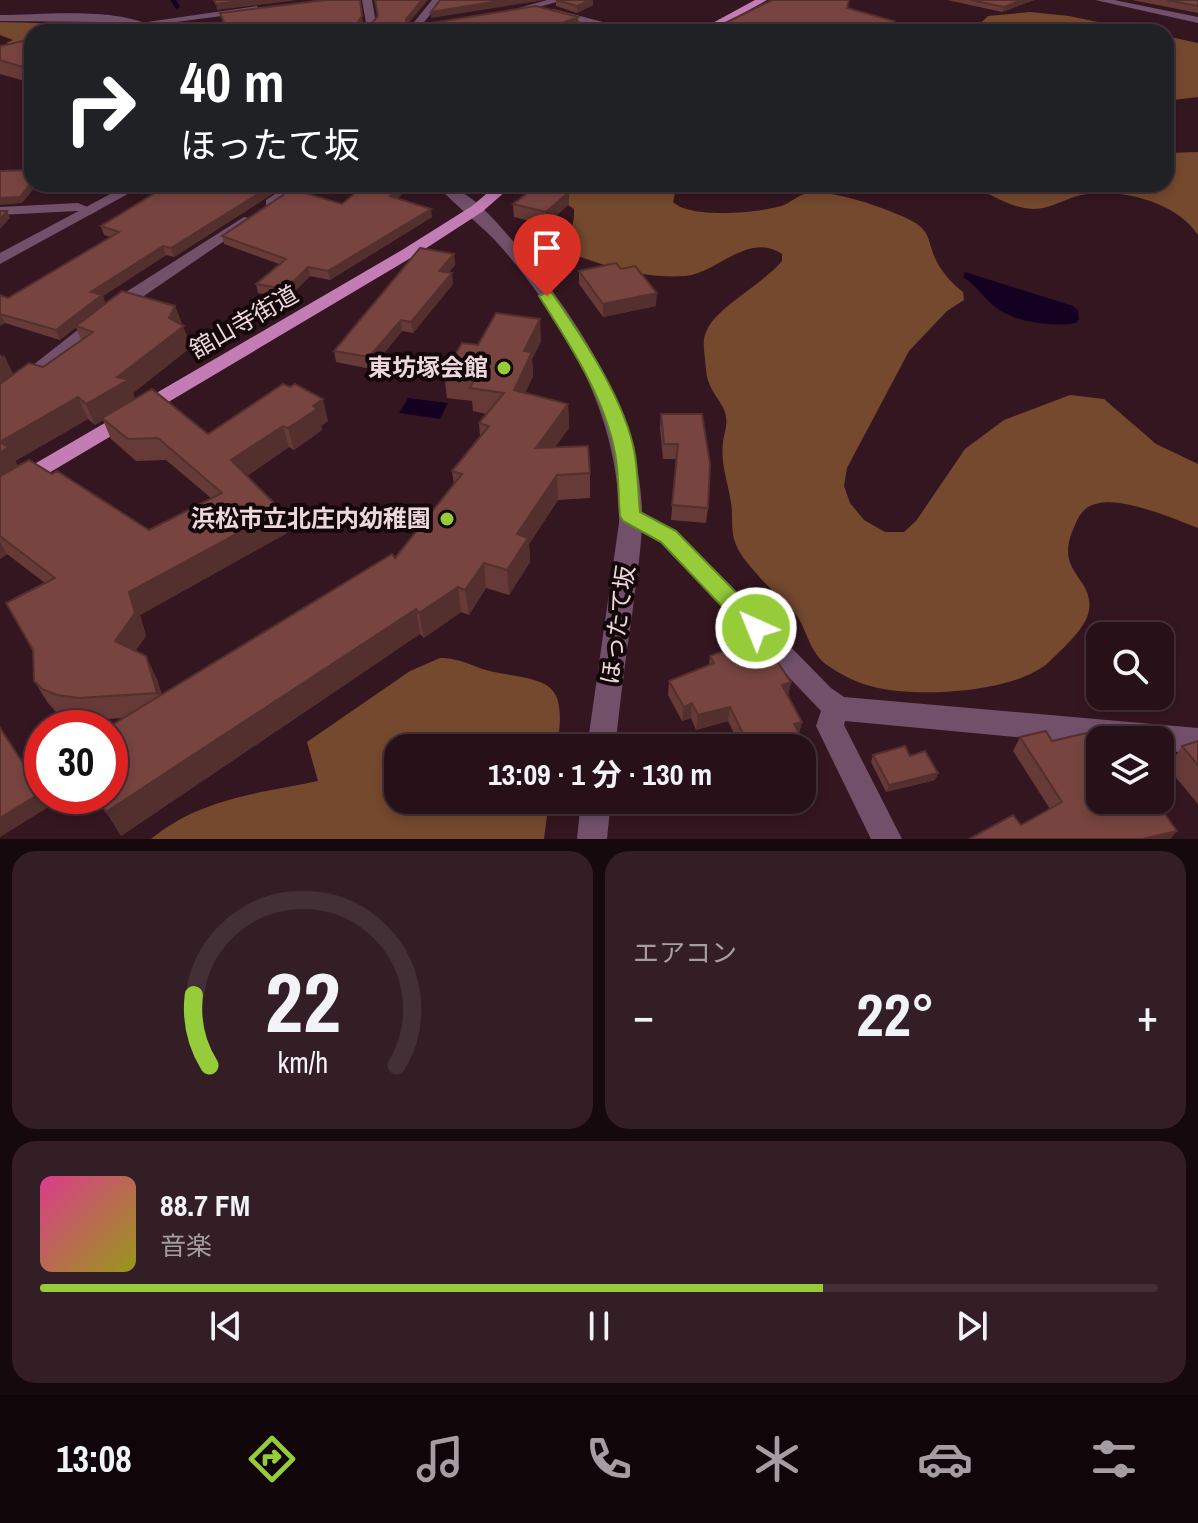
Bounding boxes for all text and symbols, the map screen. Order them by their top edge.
text: 40 m [180,44,285,119]
icon: right [48,56,152,160]
text: ほったて坂 [180,121,360,169]
pin [513,214,581,296]
icon: arrive [525,226,569,270]
street label: 舘山寺街道 [184,277,303,365]
place label: 東坊塚会館 [368,351,488,383]
marker: 東坊塚会館 [495,359,513,377]
place label: 浜松市立北庄内幼稚園 [191,502,431,534]
marker: 浜松市立北庄内幼稚園 [438,510,456,528]
street label: ほったて坂 [593,563,641,687]
position arrow [714,586,798,670]
map controls [1086,622,1174,814]
button: search [1086,622,1174,710]
speed limit sign: 30 [24,710,128,814]
button: layers [1086,726,1174,814]
text: 13:09 · 1 分 · 130 m [488,754,712,794]
text: エアコン [633,935,737,970]
text: 22 [265,946,340,1058]
text: 22° [856,974,935,1055]
text: − [633,985,654,1045]
text: + [1137,985,1158,1045]
text: km/h [277,1043,328,1082]
text: 88.7 FM [160,1185,250,1225]
text: 音楽 [160,1228,212,1263]
icon: previous [204,1304,248,1348]
icon: pause [577,1304,621,1348]
icon: next [950,1304,994,1348]
icon: directions [244,1431,300,1487]
icon: music [412,1431,468,1487]
icon: phone [581,1431,637,1487]
icon: climate [749,1431,805,1487]
icon: car [917,1431,973,1487]
icon: filters [1086,1431,1142,1487]
text: 13:08 [56,1435,132,1483]

